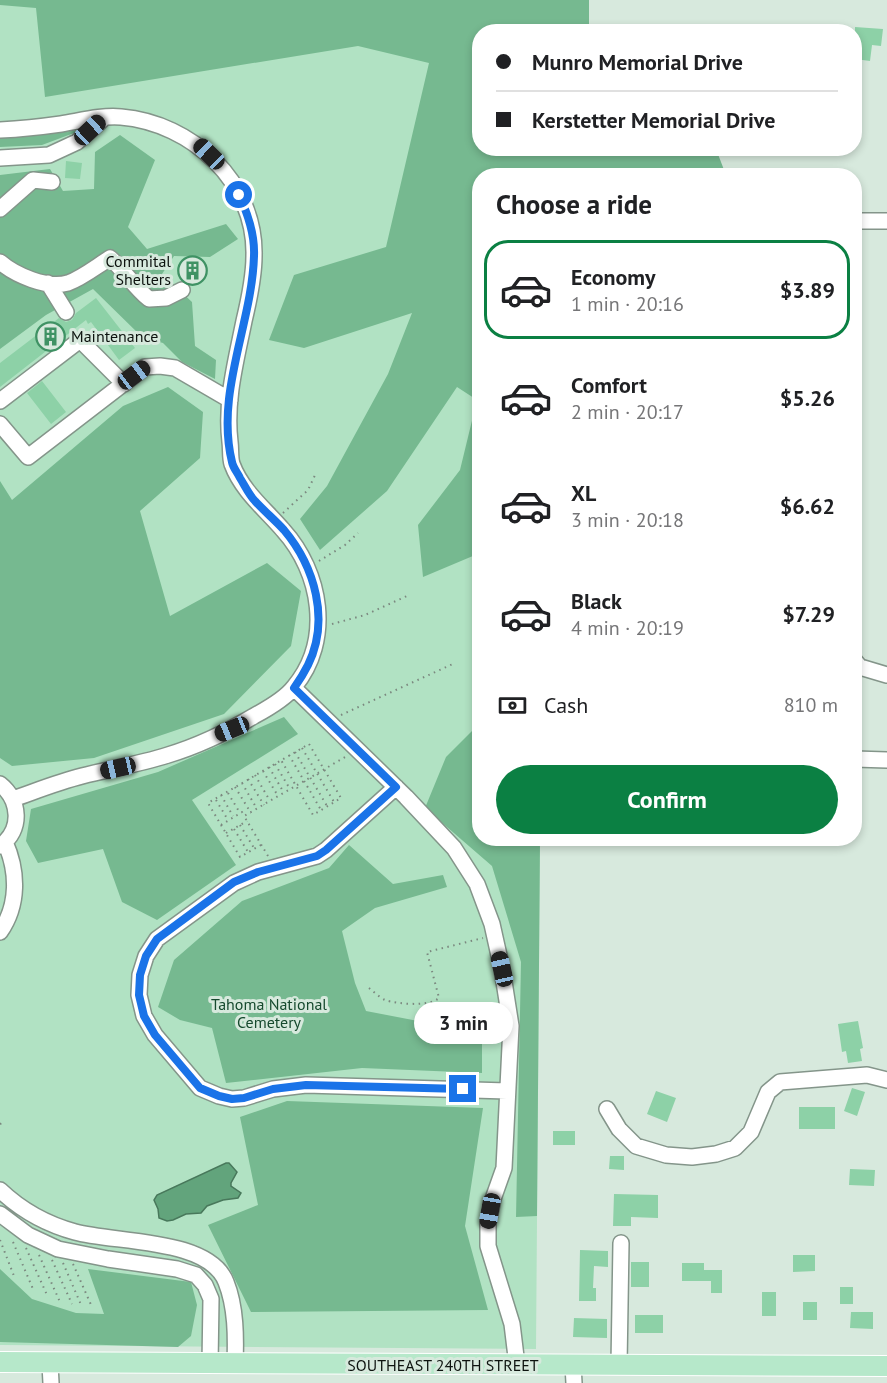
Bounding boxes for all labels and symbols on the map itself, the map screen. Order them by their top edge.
car [71,111,109,149]
car [190,135,228,173]
route start [225,181,252,208]
place label: Commital Shelters [106,251,171,289]
building icon: Commital Shelters [176,254,208,286]
building icon: Maintenance [34,320,66,352]
place label: Maintenance [71,326,158,346]
car [114,357,154,393]
car [212,714,252,744]
car [98,755,138,781]
car [489,949,515,989]
park label: Tahoma National Cemetery [211,994,327,1032]
callout: 3 min [414,1002,512,1044]
route end [449,1075,476,1102]
car [478,1192,502,1230]
street label: SOUTHEAST 240TH STREET [347,1355,539,1375]

